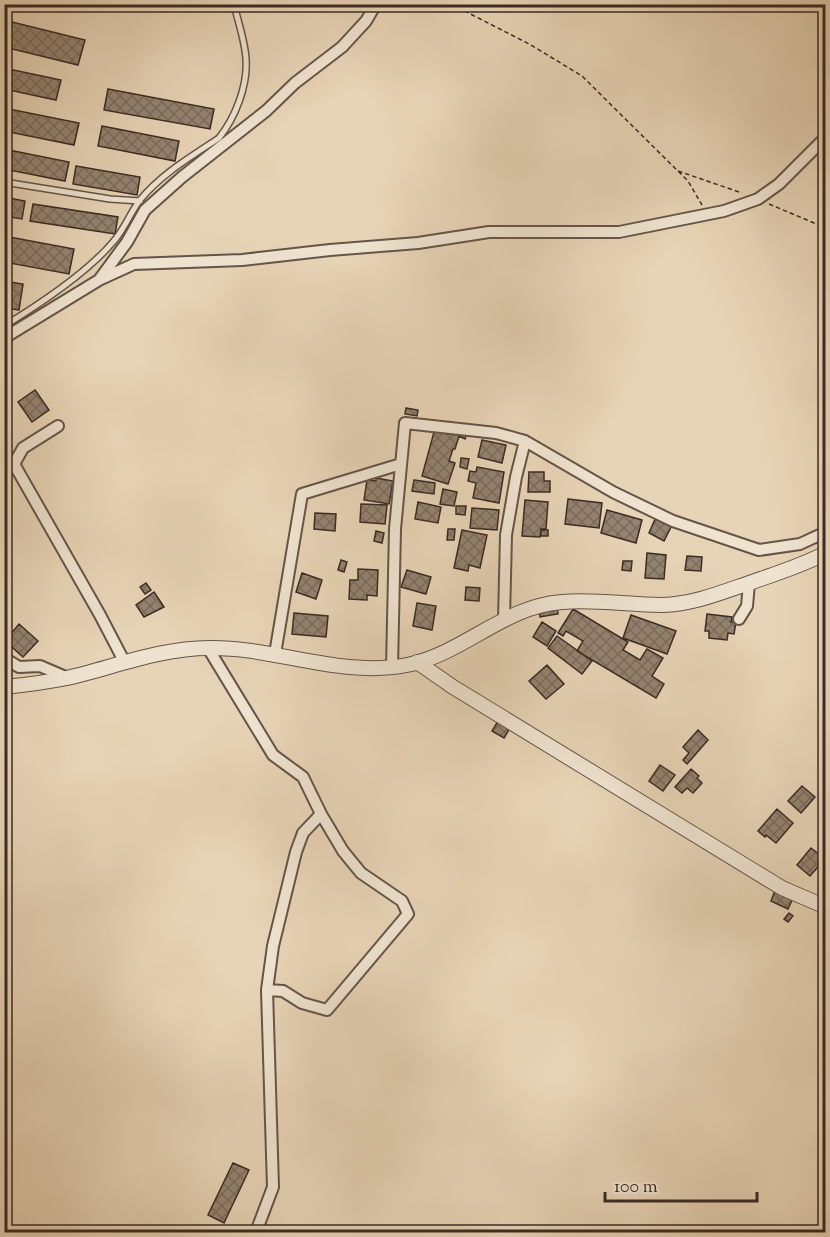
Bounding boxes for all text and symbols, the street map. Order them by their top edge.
scale bar [605,1165,756,1203]
text: 100 m [614,1175,658,1201]

